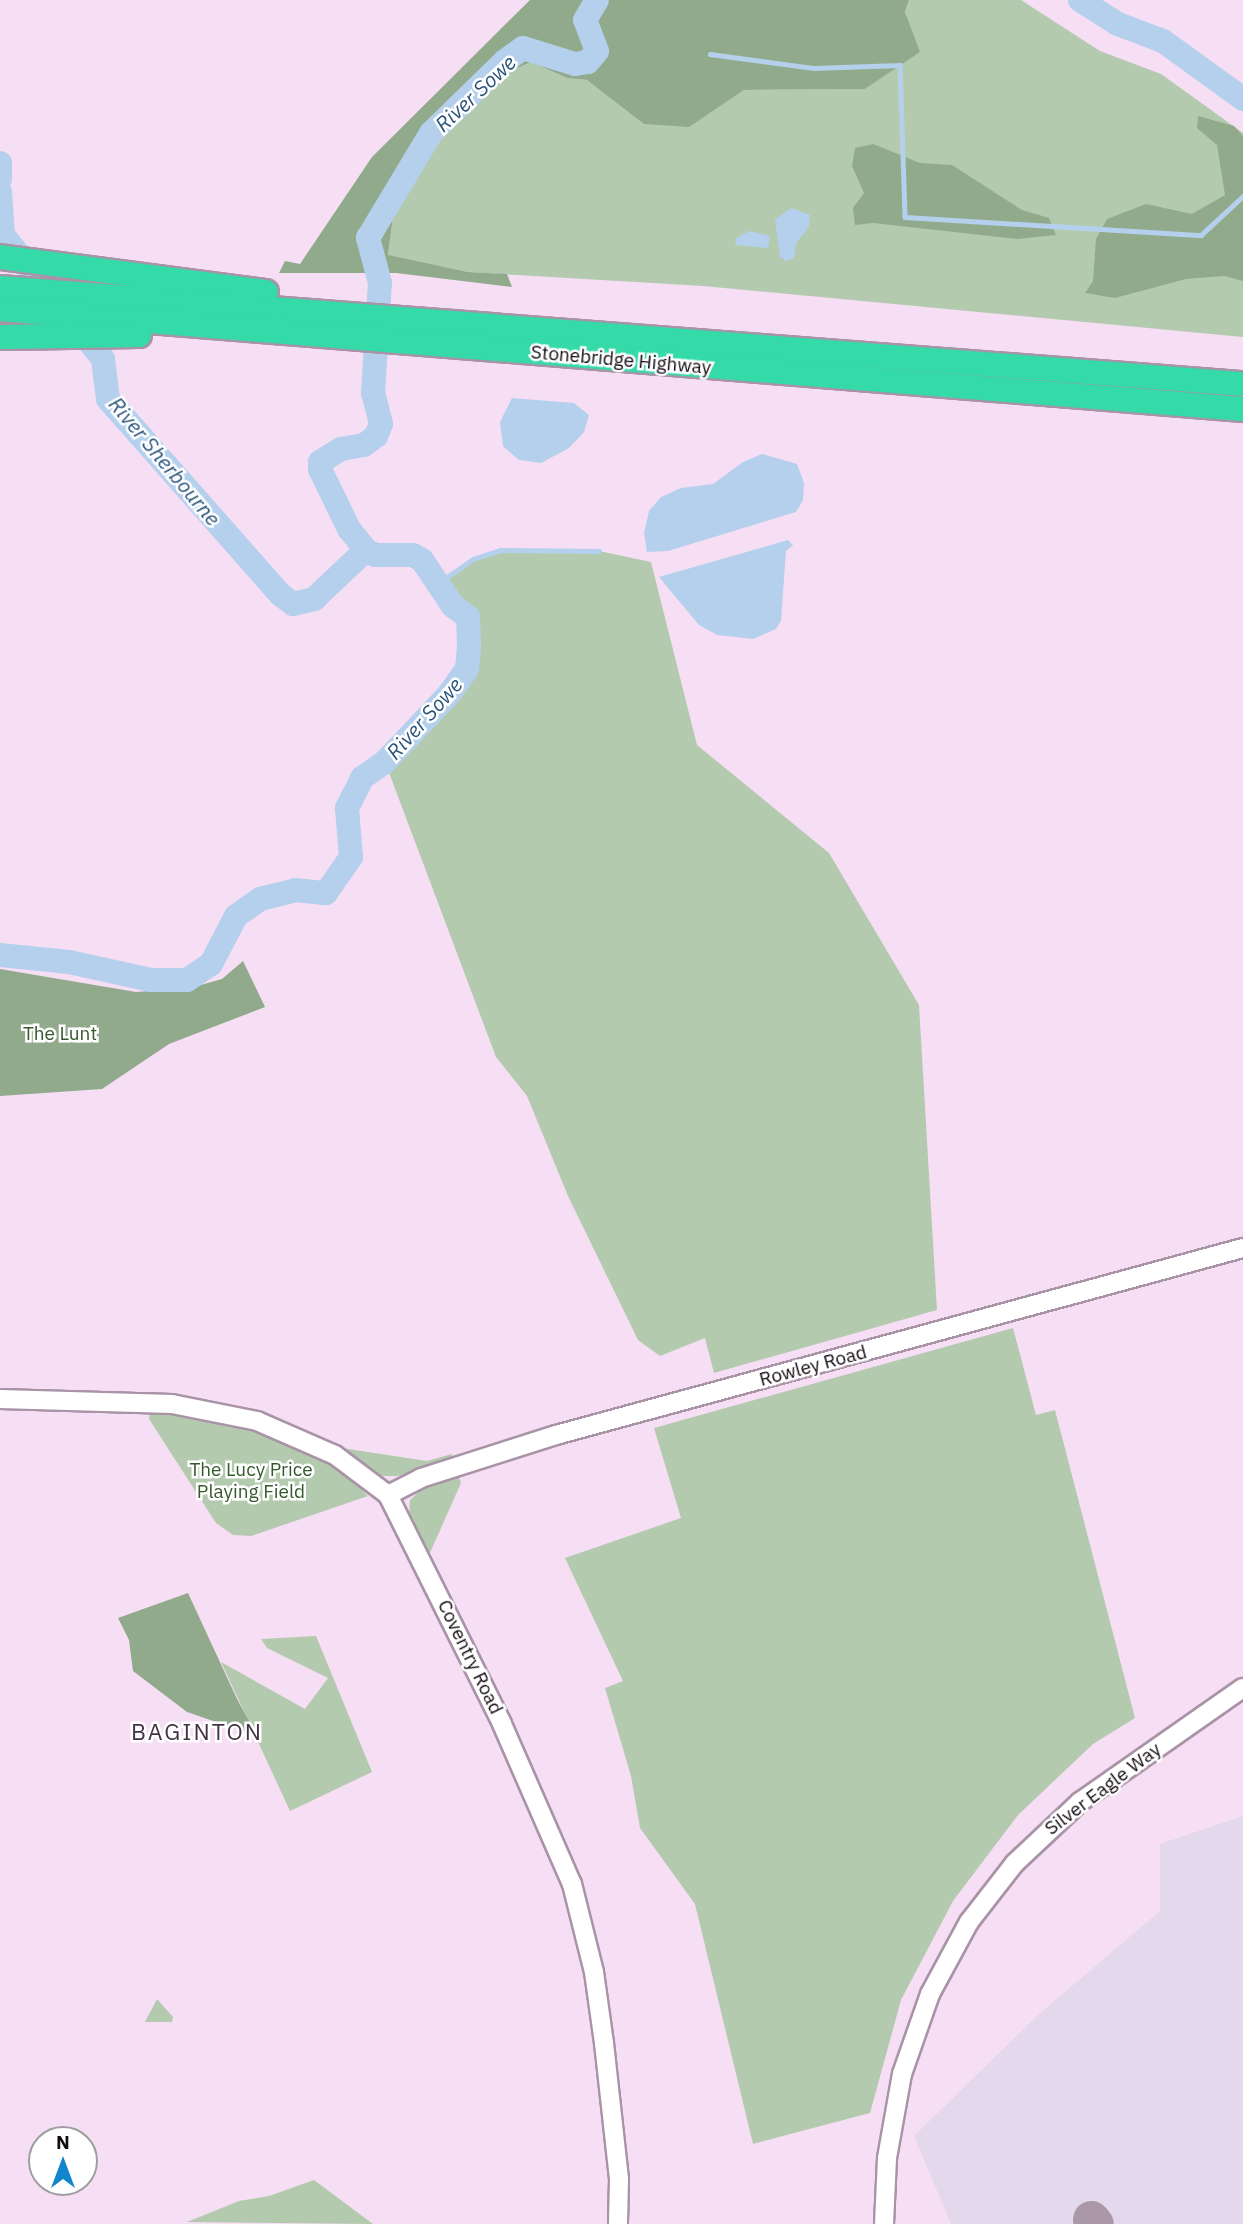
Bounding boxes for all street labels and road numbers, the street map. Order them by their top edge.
street label: Stonebridge Highway [530,341,712,379]
street label: Rowley Road [757,1341,869,1391]
street label: Coventry Road [433,1596,507,1718]
street label: Silver Eagle Way [1040,1738,1166,1840]

